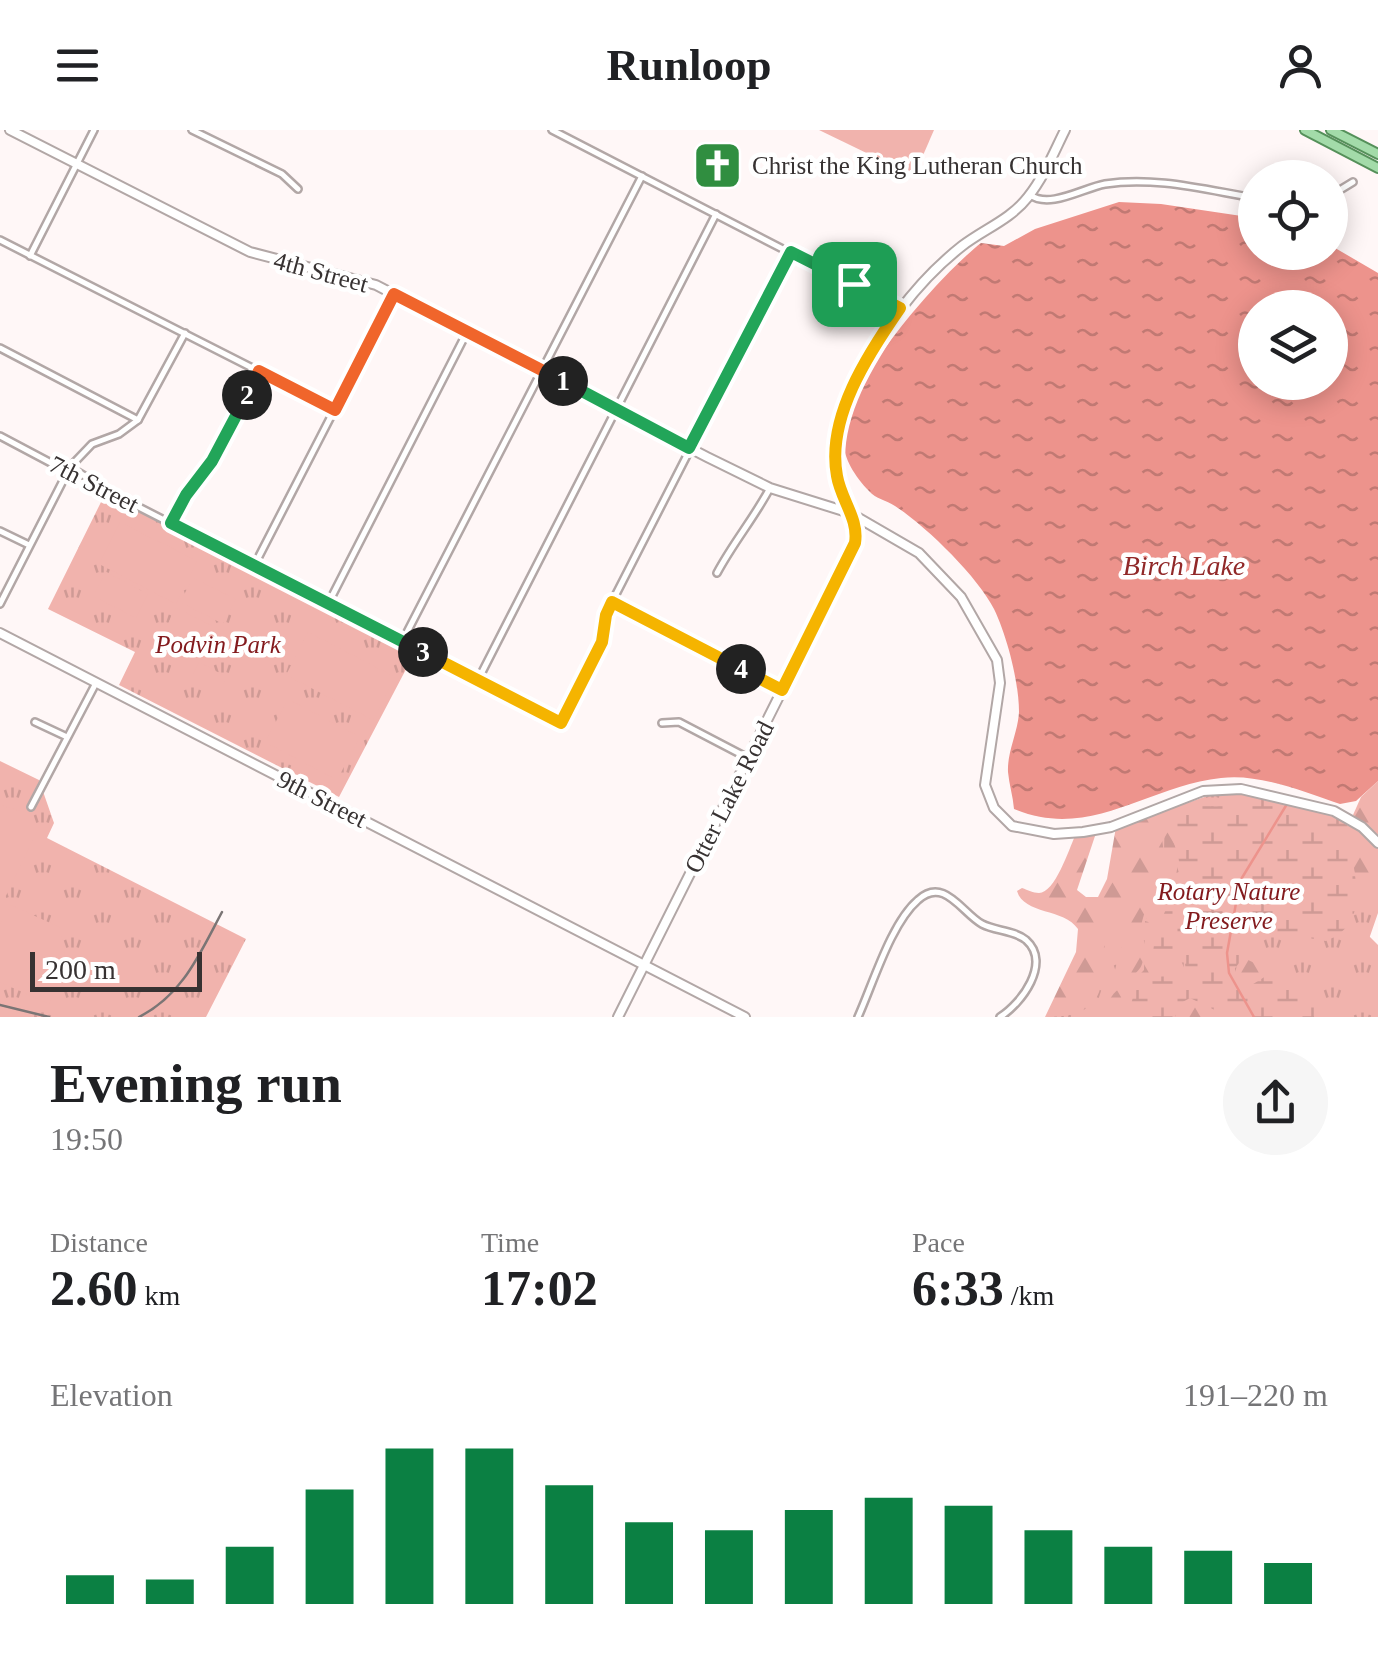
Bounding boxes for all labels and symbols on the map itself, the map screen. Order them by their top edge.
church icon: Christ the King Lutheran Church [691,139,743,191]
place label: Christ the King Lutheran Church [752,152,1083,179]
pin [812,242,897,327]
street label: 4th Street [271,246,371,298]
pin: 1 [538,356,588,406]
pin: 2 [222,370,272,420]
street label: 7th Street [45,450,143,518]
water label: Birch Lake [1123,550,1245,581]
pin: 3 [398,627,448,677]
park label: Podvin Park [154,631,282,658]
pin: 4 [716,644,766,694]
street label: Otter Lake Road [679,716,779,877]
street label: 9th Street [273,765,371,833]
park label: Rotary Nature Preserve [1157,878,1300,934]
scale bar [30,947,202,991]

